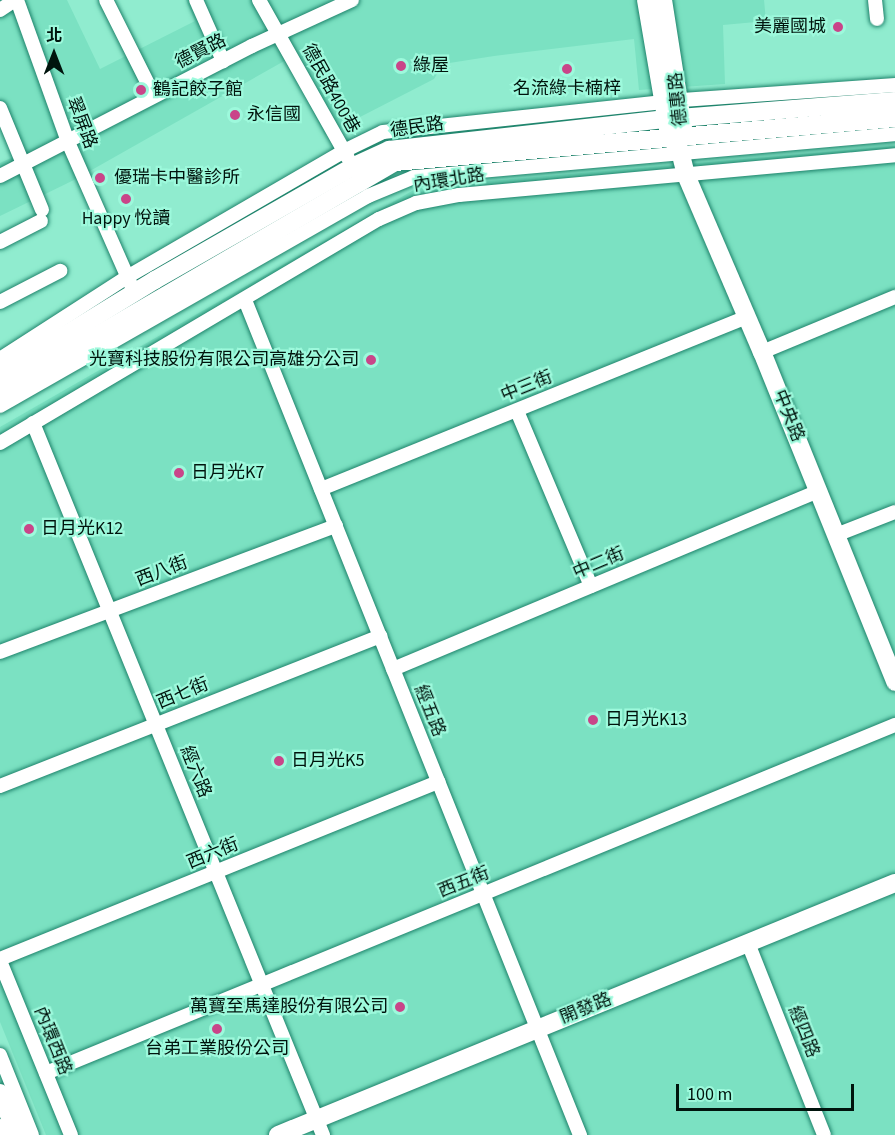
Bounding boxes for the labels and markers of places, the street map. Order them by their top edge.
place label: 美麗國城 [754,16,826,38]
marker: 美麗國城 [831,20,845,34]
place label: 綠屋 [413,55,449,77]
marker: 綠屋 [394,59,408,73]
marker: 名流綠卡楠梓 [560,62,574,76]
place label: 名流綠卡楠梓 [513,78,621,100]
place label: 鶴記餃子館 [153,79,243,101]
marker: 鶴記餃子館 [134,83,148,97]
place label: 永信國 [247,104,301,126]
marker: 永信國 [228,108,242,122]
place label: 優瑞卡中醫診所 [114,167,240,189]
marker: 優瑞卡中醫診所 [91,169,109,187]
marker: Happy 悅讀 [119,192,133,206]
place label: Happy 悅讀 [82,208,170,230]
place label: 光寶科技股份有限公司高雄分公司 [89,349,359,371]
marker: 光寶科技股份有限公司高雄分公司 [364,353,378,367]
place label: 日月光K7 [191,462,264,484]
marker: 日月光K7 [172,466,186,480]
place label: 日月光K12 [41,518,123,540]
marker: 日月光K12 [22,522,36,536]
place label: 日月光K13 [605,709,687,731]
marker: 日月光K13 [586,713,600,727]
place label: 日月光K5 [291,750,364,772]
marker: 日月光K5 [272,754,286,768]
place label: 萬寶至馬達股份有限公司 [190,996,388,1018]
marker: 萬寶至馬達股份有限公司 [393,1000,407,1014]
marker: 台弟工業股份公司 [210,1022,224,1036]
place label: 台弟工業股份公司 [145,1038,289,1060]

